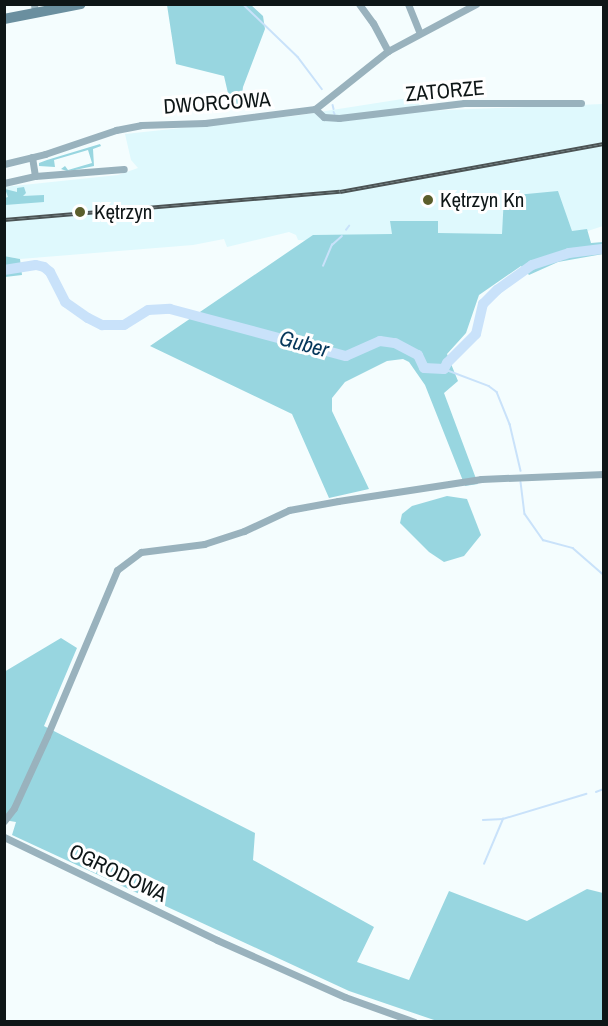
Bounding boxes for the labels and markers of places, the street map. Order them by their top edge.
place label: Kętrzyn Kn [440,187,524,213]
marker: Kętrzyn Kn [421,193,435,207]
place label: Kętrzyn [94,199,152,225]
marker: Kętrzyn [71,203,89,221]

